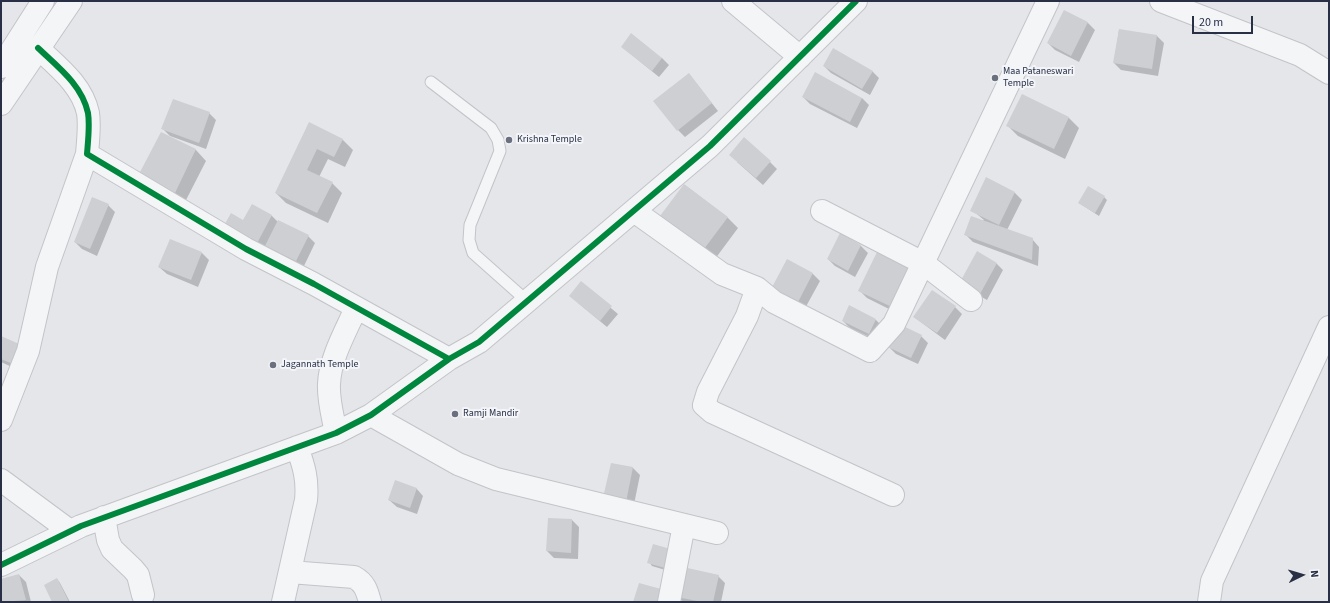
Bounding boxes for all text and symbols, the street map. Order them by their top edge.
scale bar [1194,8,1255,34]
text: 20 m [1199,14,1223,31]
place label: Maa Pataneswari Temple [1003,66,1073,90]
marker: Maa Pataneswari Temple [990,73,1000,83]
place label: Krishna Temple [517,134,582,146]
marker: Krishna Temple [504,135,514,145]
place label: Jagannath Temple [281,359,358,371]
marker: Jagannath Temple [268,360,278,370]
place label: Ramji Mandir [463,408,518,420]
marker: Ramji Mandir [450,409,460,419]
north arrow [1282,555,1322,595]
text: N [1307,570,1322,578]

